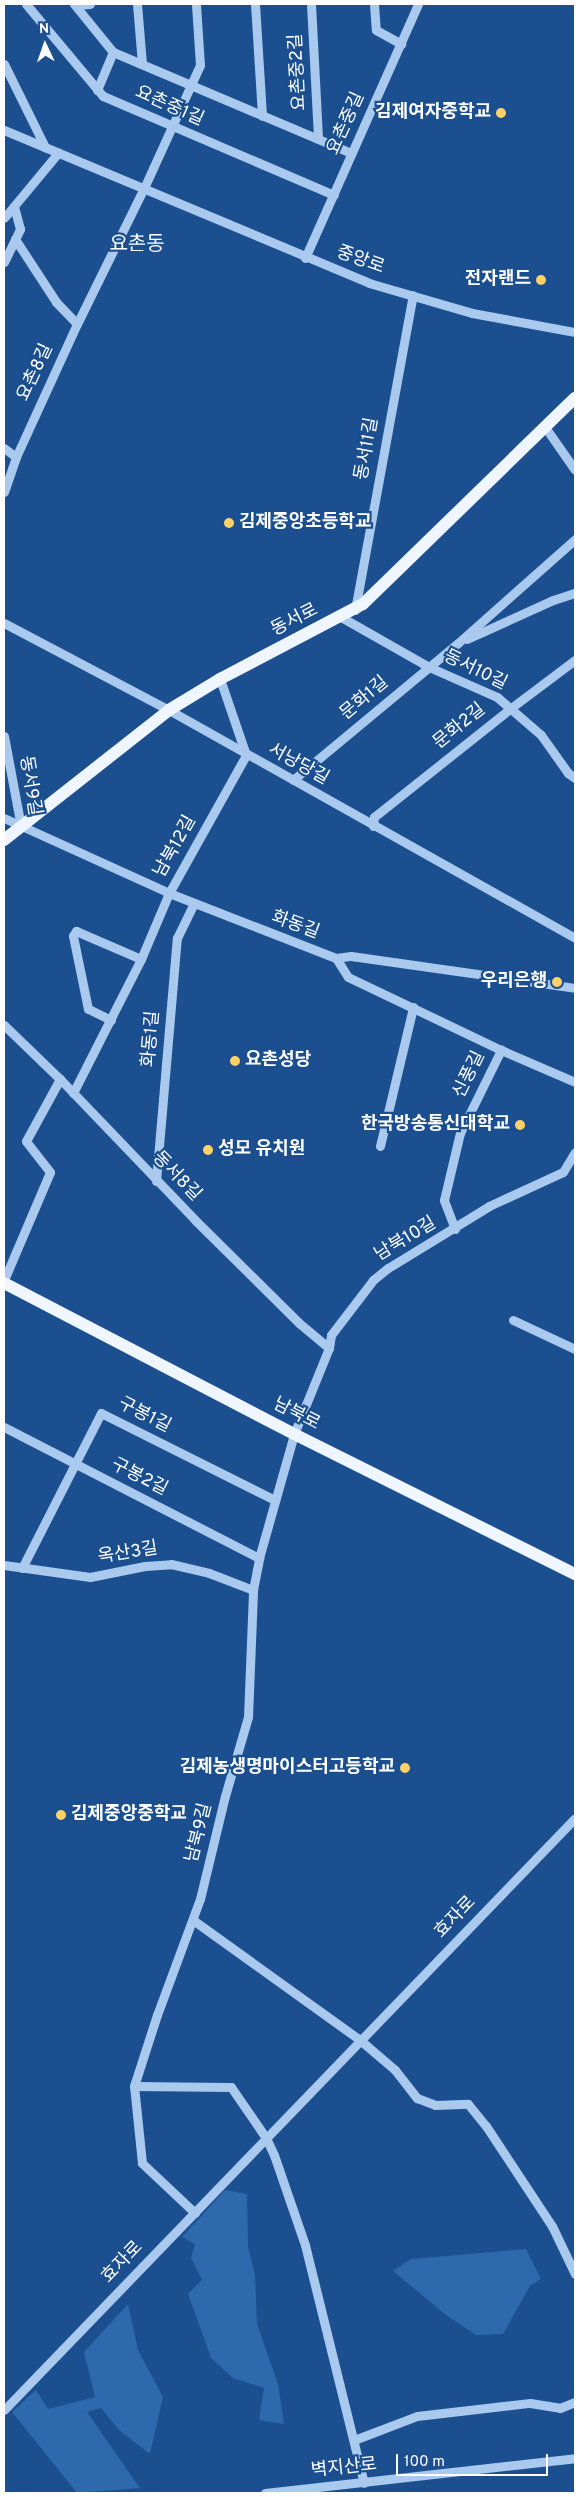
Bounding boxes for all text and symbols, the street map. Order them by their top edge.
north arrow [20,20,70,70]
text: N [39,21,50,38]
street label: 요촌중2길 [286,33,312,111]
street label: 요촌중1길 [131,82,207,132]
street label: 요촌중길 [324,89,370,159]
place label: 김제여자중학교 [375,102,491,124]
marker: 김제여자중학교 [495,107,507,119]
district label: 요촌동 [109,233,165,257]
street label: 중앙로 [333,242,387,280]
place label: 전자랜드 [465,269,531,291]
marker: 전자랜드 [535,274,547,286]
street label: 요촌8길 [13,341,59,405]
street label: 동서11길 [352,416,384,482]
place label: 김제중앙초등학교 [239,512,371,534]
marker: 김제중앙초등학교 [223,517,235,529]
street label: 동서로 [268,600,322,642]
street label: 동서10길 [440,646,510,696]
street label: 문화1길 [336,673,394,725]
street label: 문화2길 [430,700,490,754]
street label: 서낭당길 [264,739,332,791]
street label: 동서9길 [14,754,44,818]
street label: 남북12길 [150,812,202,882]
street label: 화동길 [268,907,322,945]
place label: 우리은행 [481,971,547,993]
marker: 우리은행 [551,976,563,988]
street label: 화동1길 [139,1010,165,1068]
street label: 신풍길 [449,1048,491,1102]
place label: 요촌성당 [245,1050,311,1072]
marker: 요촌성당 [229,1055,241,1067]
place label: 한국방송통신대학교 [361,1114,510,1136]
marker: 한국방송통신대학교 [514,1119,526,1131]
place label: 성모 유치원 [218,1139,305,1161]
marker: 성모 유치원 [202,1144,214,1156]
street label: 동서8길 [147,1148,205,1206]
street label: 남북10길 [371,1213,441,1267]
street label: 구봉1길 [114,1394,174,1438]
street label: 남북로 [269,1394,323,1436]
street label: 구봉2길 [107,1455,171,1501]
street label: 옥산3길 [96,1539,160,1569]
place label: 김제농생명마이스터고등학교 [180,1757,395,1779]
marker: 김제농생명마이스터고등학교 [399,1762,411,1774]
street label: 남북9길 [182,1801,218,1865]
place label: 김제중앙중학교 [71,1804,187,1826]
marker: 김제중앙중학교 [55,1809,67,1821]
street label: 효자로 [431,1893,481,1943]
street label: 효자로 [98,2238,148,2288]
scale bar [399,2444,552,2476]
text: 100 m [404,2453,445,2472]
street label: 벽지산로 [310,2455,378,2483]

